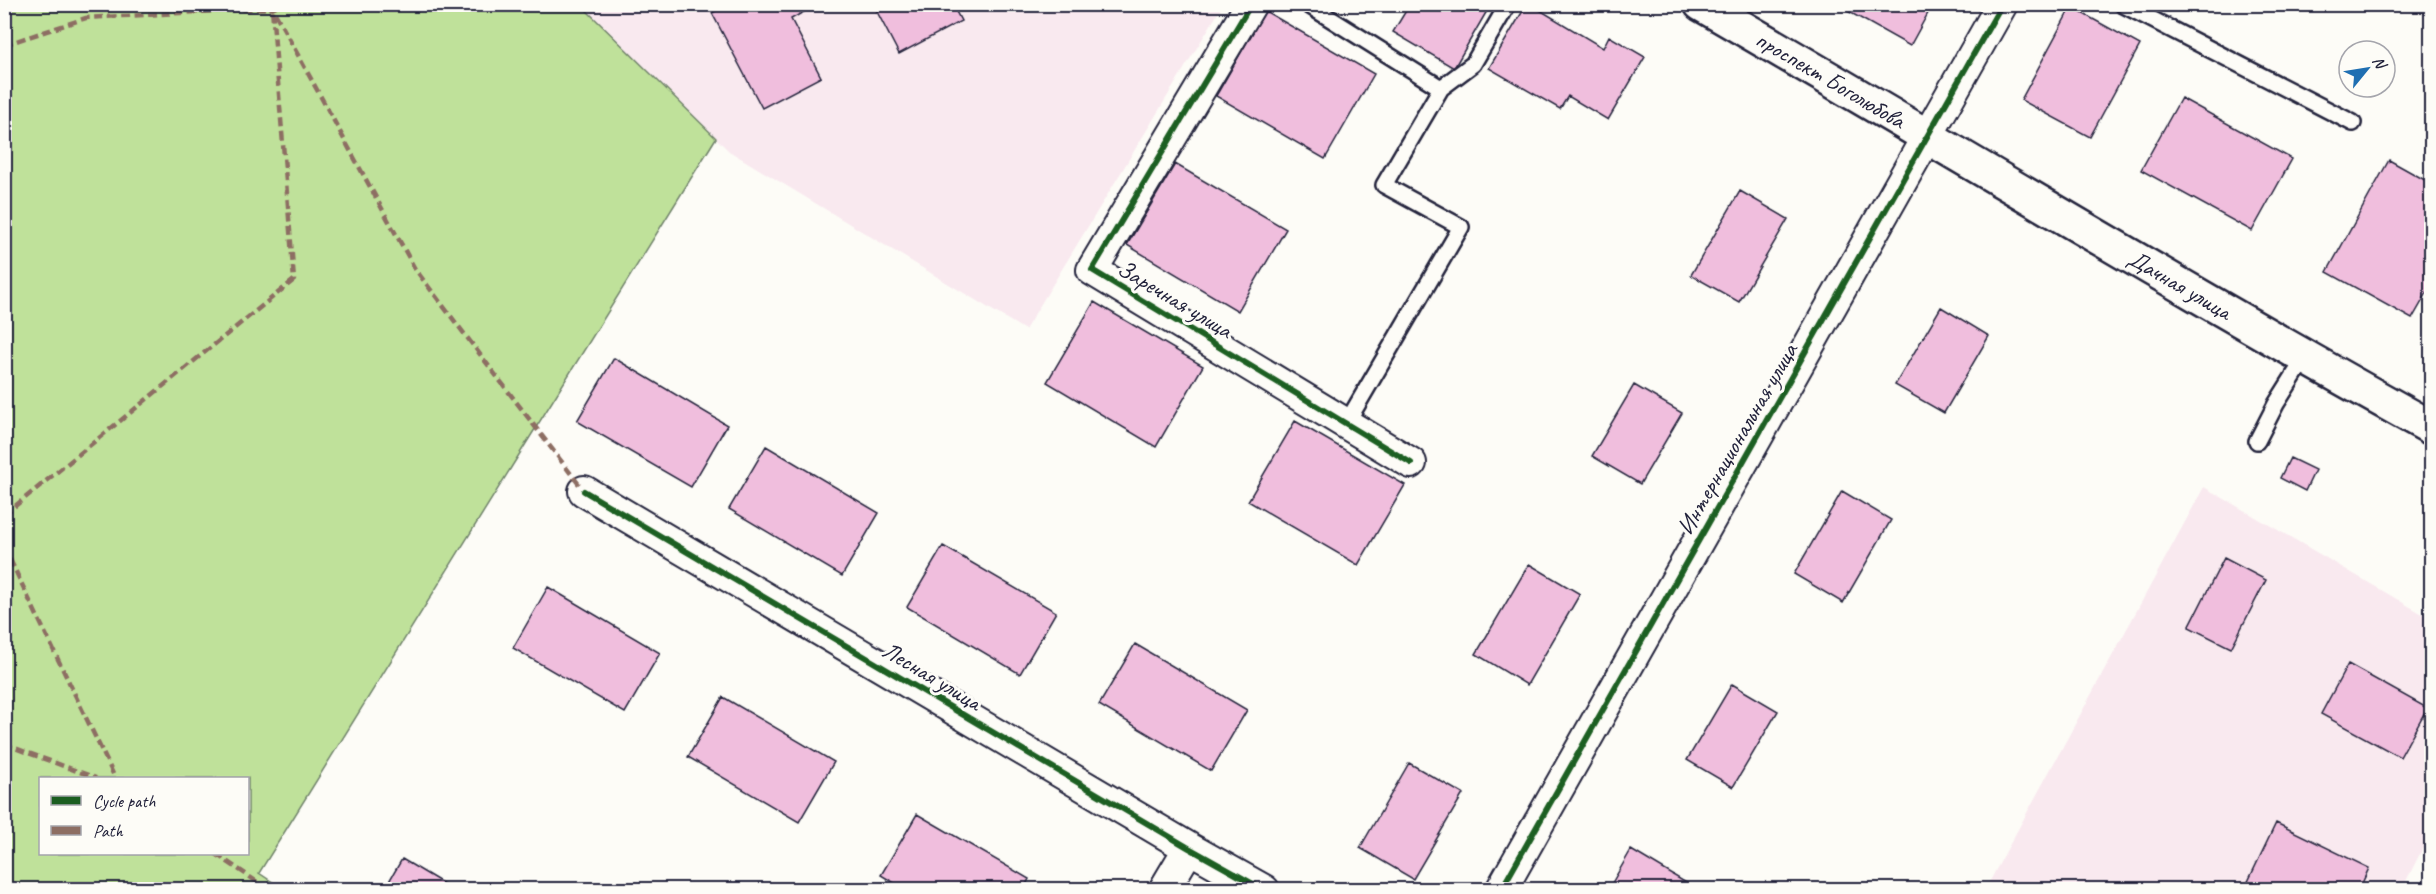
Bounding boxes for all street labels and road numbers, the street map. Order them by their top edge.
street label: проспект Боголюбова [1750,24,1912,136]
street label: Дачная улица [2123,243,2239,328]
street label: Заречная улица [1112,253,1239,346]
street label: Интернациональная улица [1670,337,1805,540]
street label: Лесная улица [877,635,989,718]

